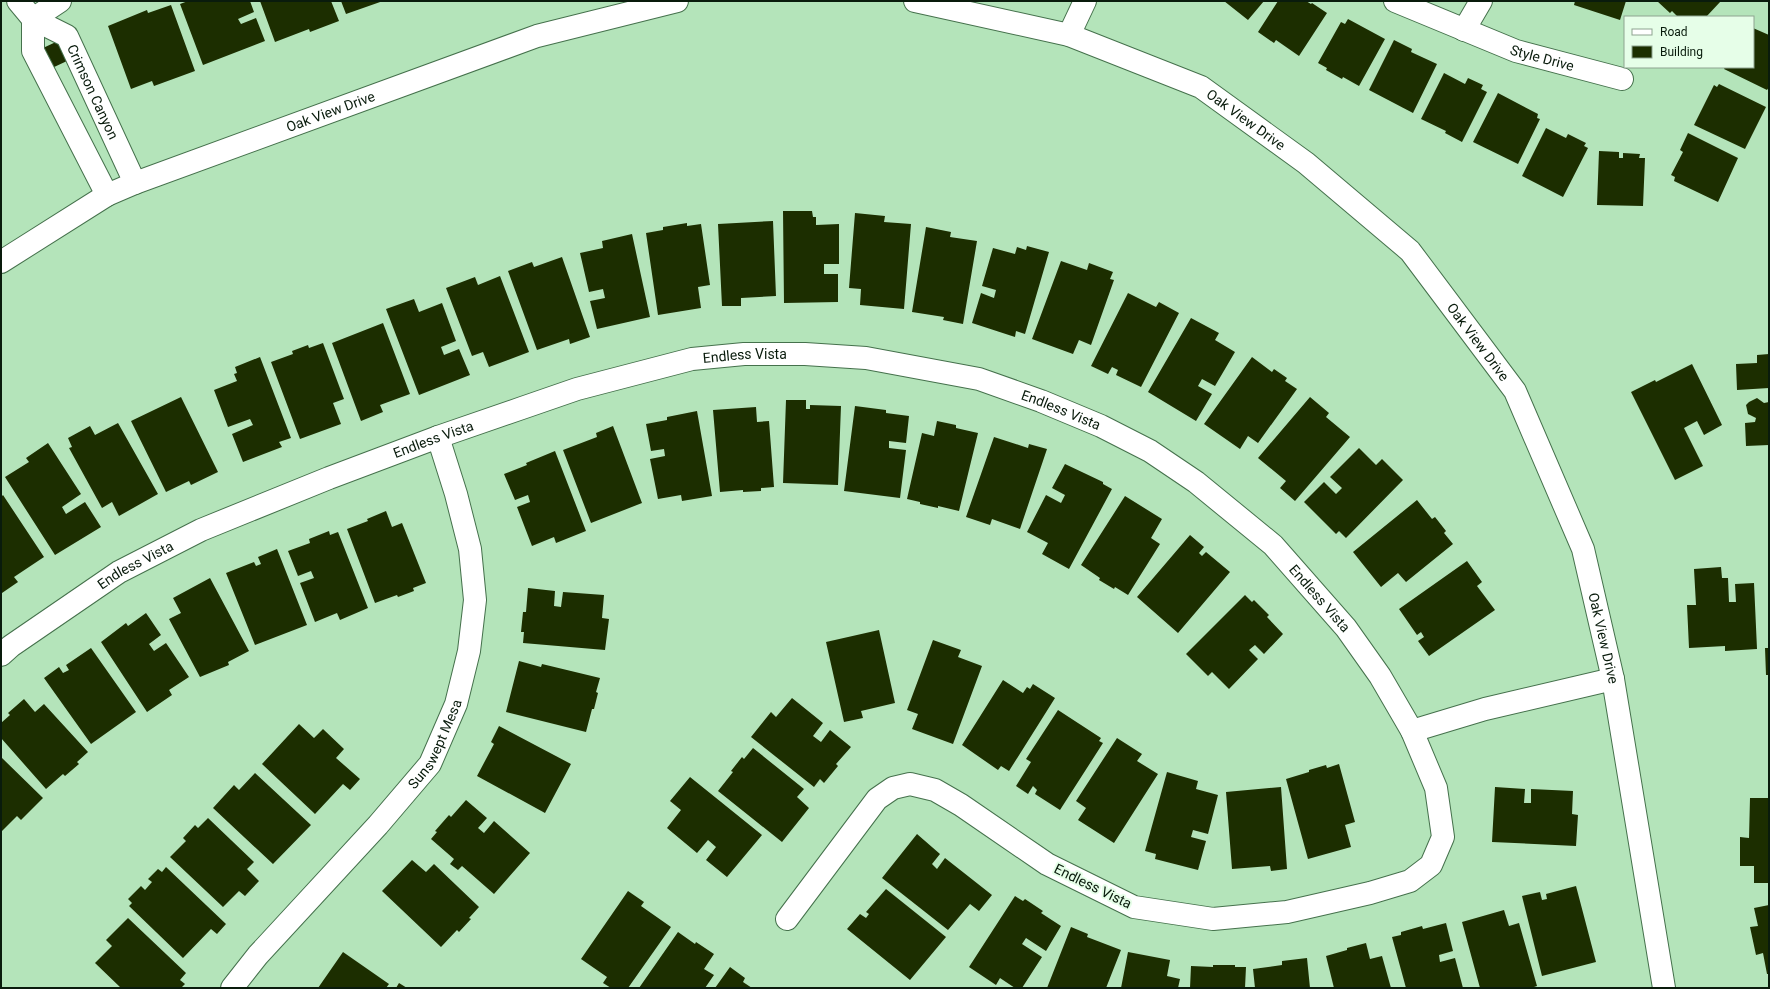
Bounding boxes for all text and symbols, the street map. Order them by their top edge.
legend [1624,16,1754,68]
text: Road [1660,25,1688,39]
street label: Style Drive [1508,41,1576,74]
street label: Crimson Canyon [64,42,122,142]
text: Building [1660,45,1703,59]
street label: Oak View Drive [1203,86,1288,153]
street label: Oak View Drive [284,88,377,135]
street label: Oak View Drive [1444,300,1512,384]
street label: Endless Vista [702,346,787,366]
street label: Endless Vista [1019,387,1103,433]
street label: Endless Vista [391,417,476,461]
street label: Endless Vista [94,538,176,592]
street label: Endless Vista [1286,561,1354,635]
street label: Oak View Drive [1585,591,1622,685]
street label: Sunswept Mesa [405,698,465,792]
street label: Endless Vista [1052,860,1134,912]

